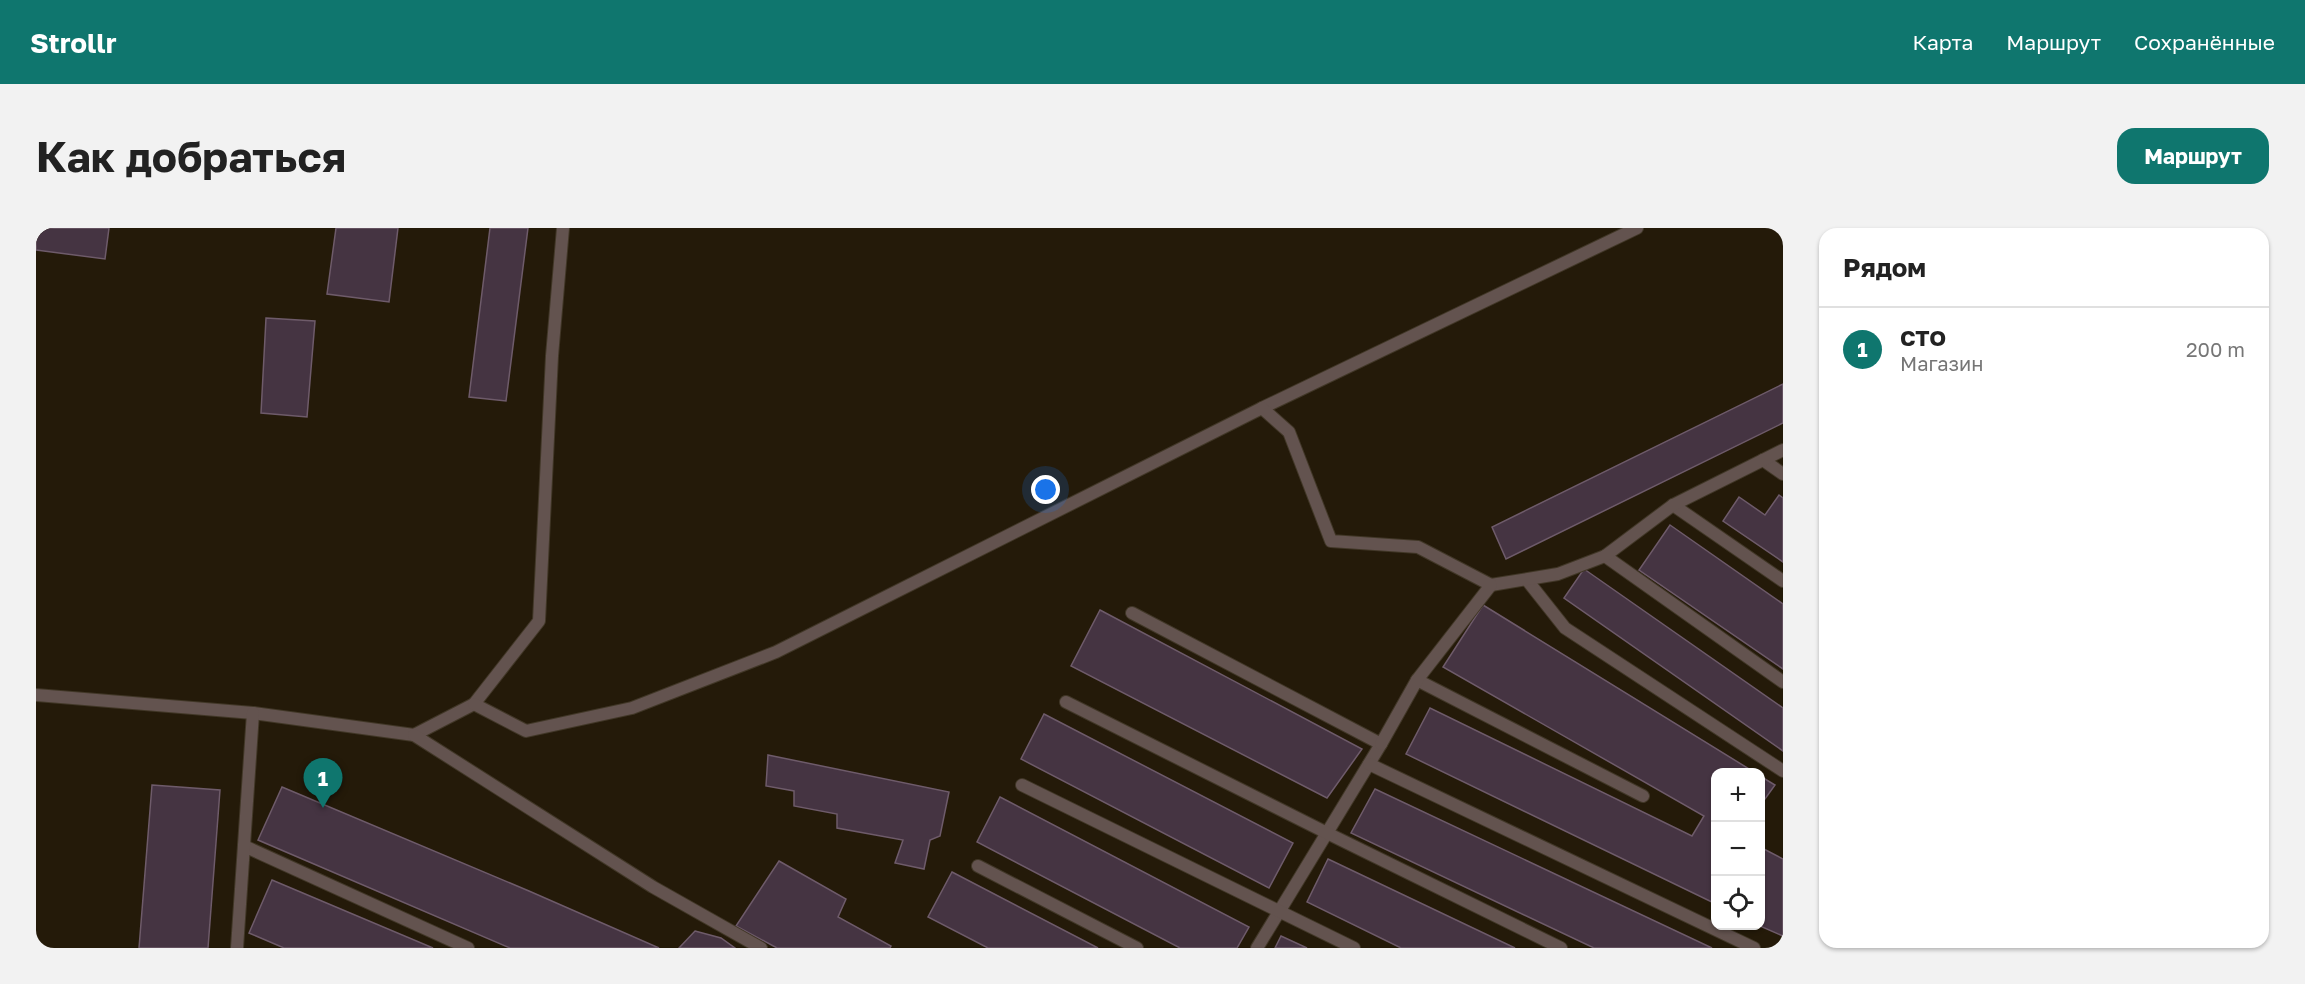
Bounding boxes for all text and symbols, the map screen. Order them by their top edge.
text: Strollr [30,26,117,59]
text: Карта [1912,29,1973,55]
text: Маршрут [2006,29,2101,55]
text: Сохранённые [2134,29,2275,55]
button: Маршрут [2117,128,2269,184]
text: Как добраться [36,131,346,181]
text: Рядом [1843,252,1926,283]
text: СТО [1900,324,1946,351]
text: 1 [1857,337,1868,361]
text: 200 m [2186,337,2245,361]
text: Магазин [1900,351,1984,375]
your location [1031,475,1060,504]
pin: 1 [304,758,342,808]
map controls [1711,768,1765,930]
button: + [1711,768,1765,822]
button: − [1711,822,1765,876]
button: locate [1711,876,1765,930]

